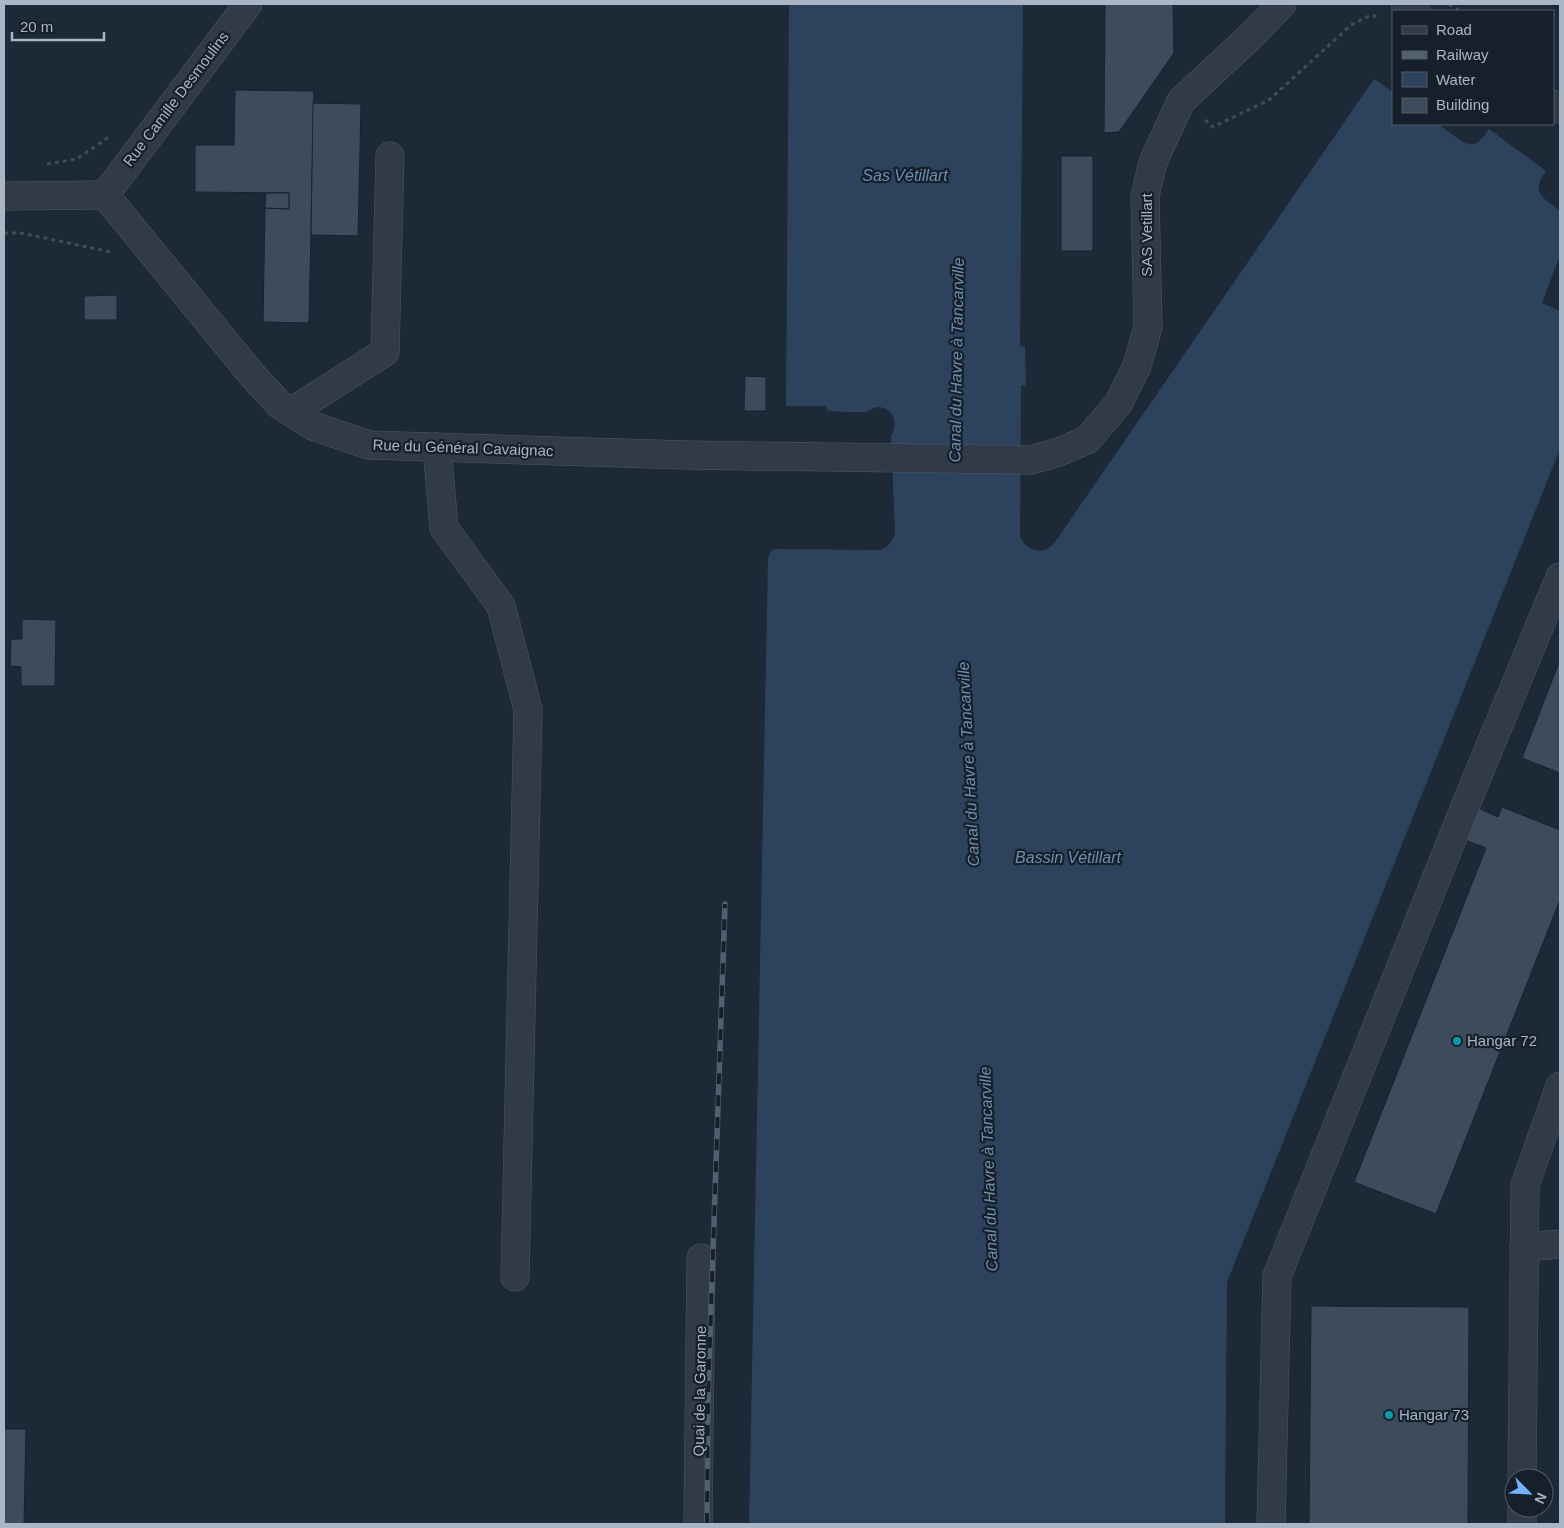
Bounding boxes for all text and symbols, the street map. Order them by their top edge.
scale bar [12,10,105,42]
legend [1392,10,1554,125]
text: 20 m [20,18,53,35]
text: Road [1436,21,1472,38]
street label: Rue Camille Desmoulins [119,28,232,169]
text: Railway [1436,46,1489,63]
text: Water [1436,71,1475,88]
text: Building [1436,96,1489,113]
water label: Sas Vétillart [862,167,948,184]
street label: SAS Vetillart [1138,192,1155,277]
water label: Canal du Havre à Tancarville [946,257,967,463]
street label: Rue du Général Cavaignac [372,436,554,459]
water label: Canal du Havre à Tancarville [955,661,982,867]
water label: Bassin Vétillart [1015,849,1121,866]
place label: Hangar 72 [1467,1032,1537,1049]
marker: Hangar 72 [1451,1035,1463,1047]
water label: Canal du Havre à Tancarville [976,1066,1001,1272]
street label: Quai de la Garonne [690,1325,709,1457]
place label: Hangar 73 [1399,1406,1469,1423]
marker: Hangar 73 [1383,1409,1395,1421]
north arrow [1504,1468,1554,1518]
text: N [1532,1490,1550,1506]

